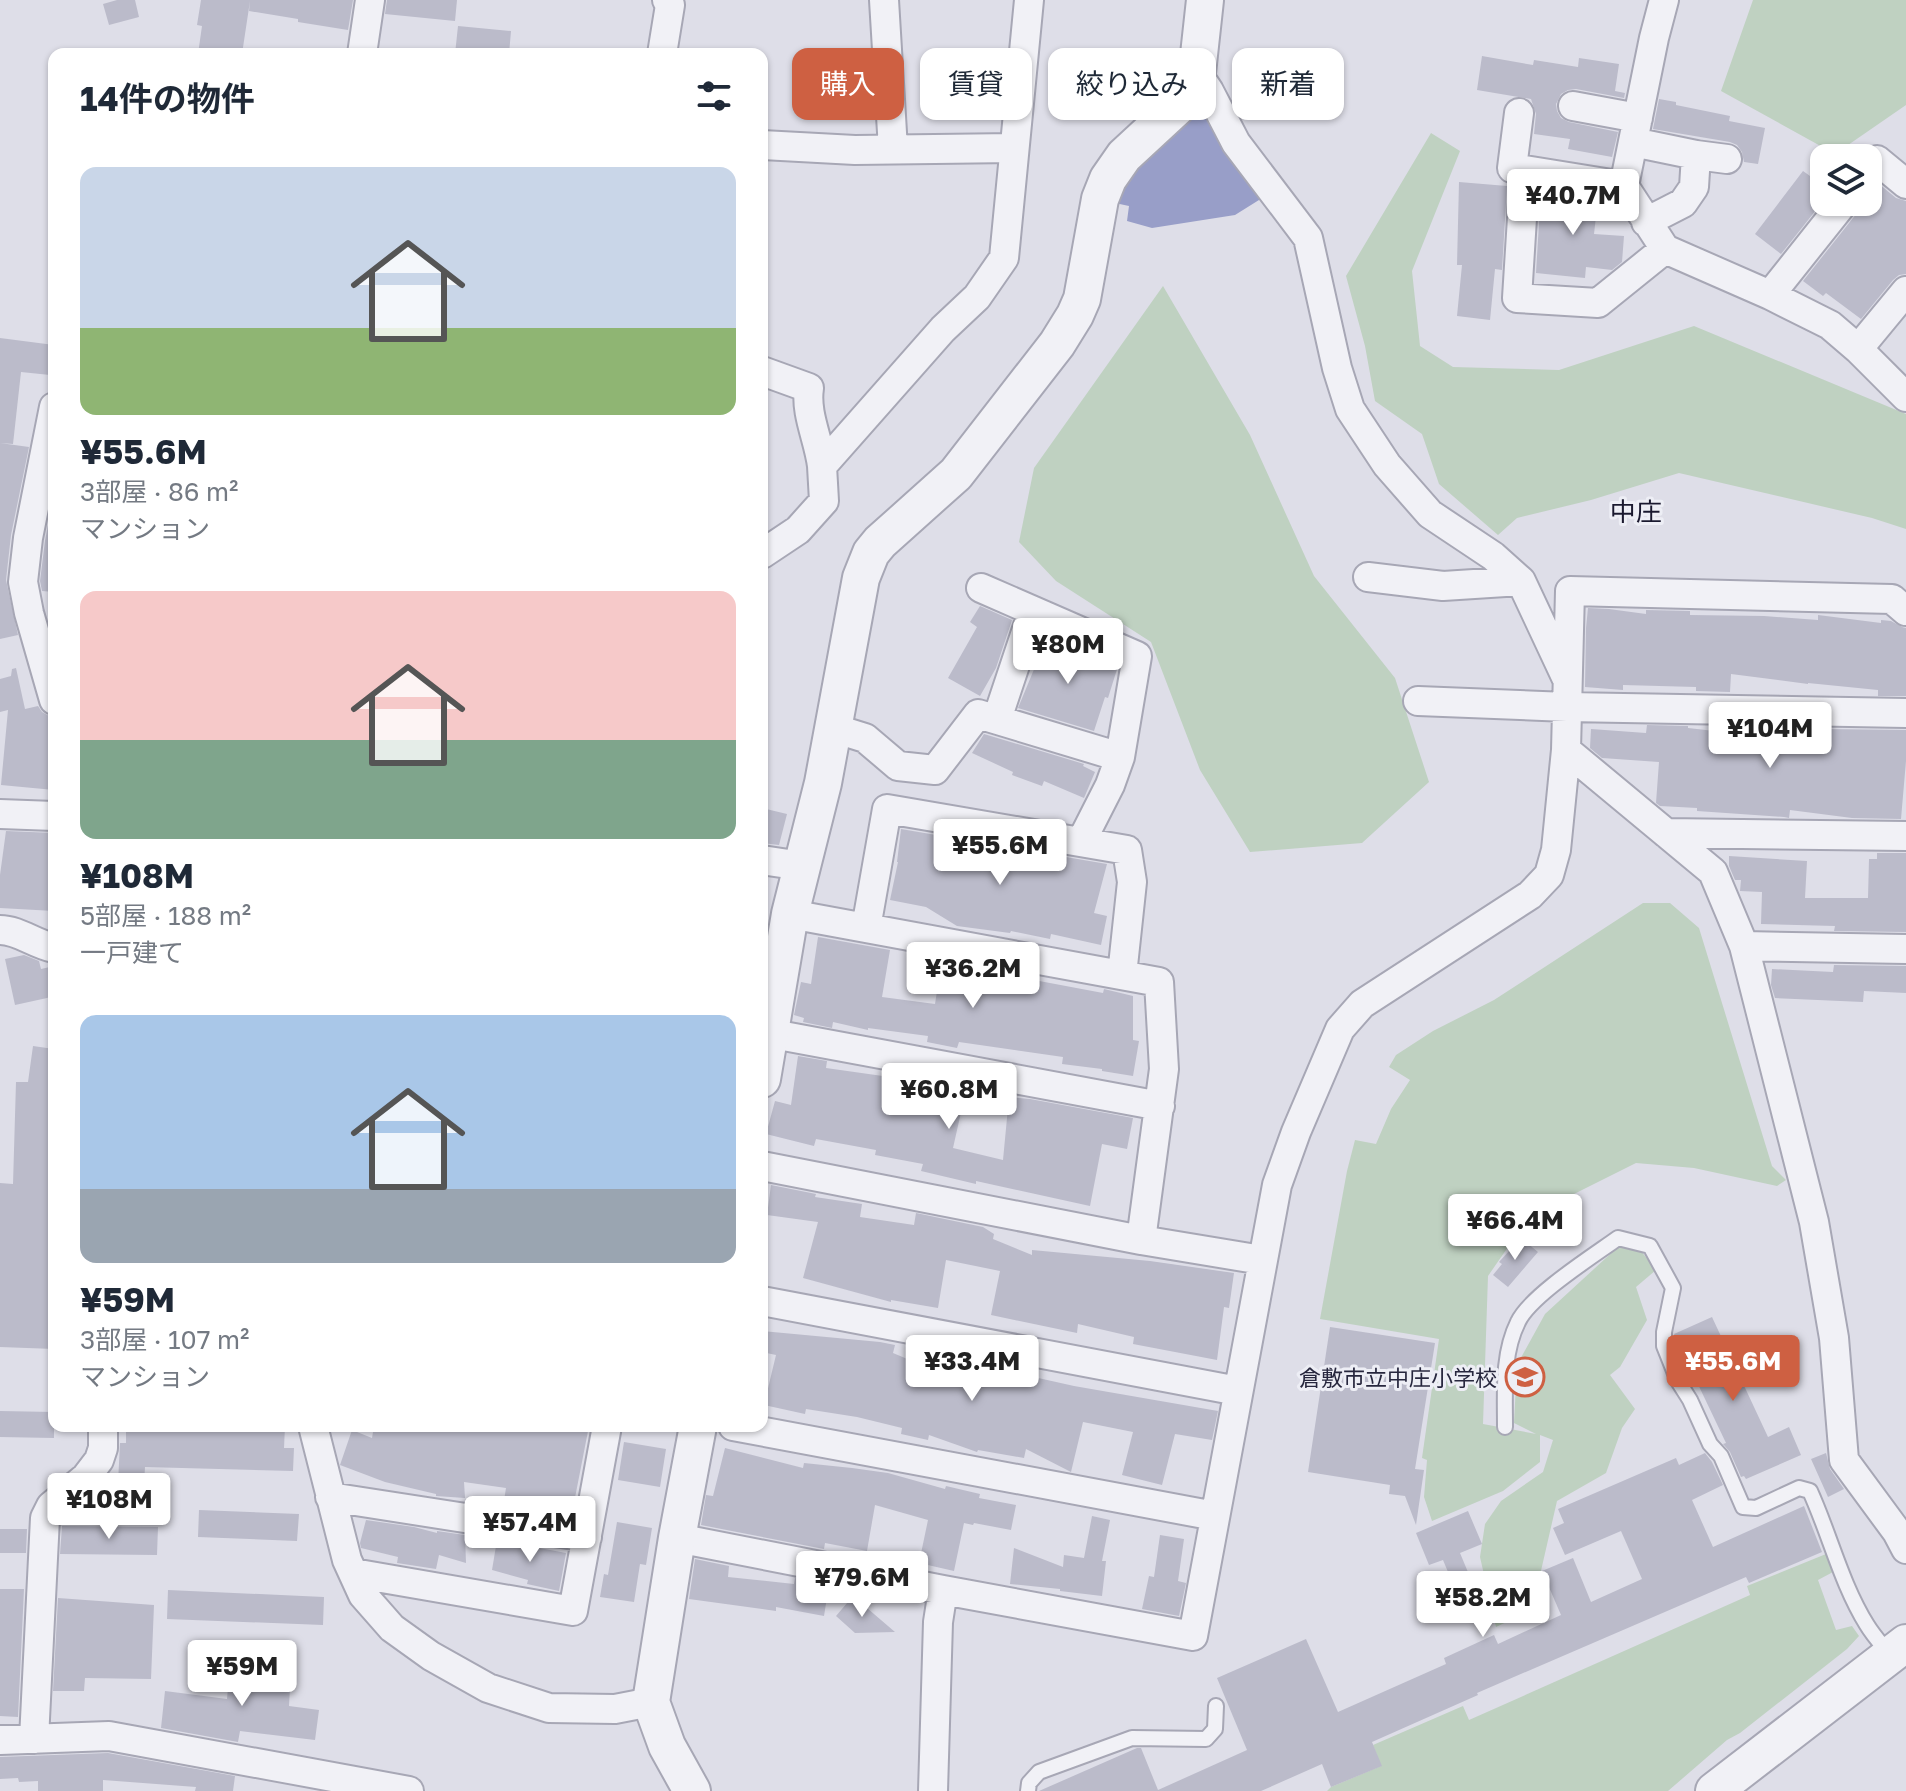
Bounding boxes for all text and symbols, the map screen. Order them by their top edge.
chip: 購入 [792,48,904,120]
chip: 賃貸 [920,48,1032,120]
chip: 絞り込み [1048,48,1216,120]
chip: 新着 [1232,48,1344,120]
icon: filters [692,74,736,118]
text: 14件の物件 [80,78,255,118]
map controls [1810,144,1882,216]
button: layers [1810,144,1882,216]
pin: ¥40.7M [1508,169,1638,237]
text: ¥40.7M [1525,179,1621,210]
icon: home [336,219,480,363]
text: ¥55.6M [80,431,207,471]
text: 3部屋 · 86 m² [80,476,238,507]
district label: 中庄 [1610,496,1662,527]
text: マンション [80,513,210,544]
pin: ¥80M [1021,618,1115,686]
text: ¥80M [1031,628,1105,659]
icon: home [336,643,480,787]
pin: ¥104M [1714,702,1826,770]
text: ¥104M [1727,712,1813,743]
pin: ¥55.6M [935,819,1065,887]
text: ¥55.6M [952,829,1048,860]
text: ¥108M [80,855,194,895]
text: 5部屋 · 188 m² [80,900,251,931]
text: 一戸建て [80,937,184,968]
pin: ¥36.2M [908,942,1038,1010]
text: ¥36.2M [925,952,1021,983]
pin: ¥60.8M [884,1063,1014,1131]
icon: home [336,1067,480,1211]
text: ¥60.8M [900,1073,998,1104]
pin: ¥66.4M [1450,1194,1580,1262]
text: ¥66.4M [1466,1204,1564,1235]
text: ¥59M [80,1279,175,1319]
text: 3部屋 · 107 m² [80,1324,249,1355]
pin: ¥33.4M [907,1335,1037,1403]
pin: ¥55.6M [1668,1335,1798,1403]
text: ¥33.4M [924,1345,1020,1376]
text: ¥55.6M [1685,1345,1781,1376]
school or university icon: 倉敷市立中庄小学校 [1504,1356,1546,1398]
text: マンション [80,1361,210,1392]
place label: 倉敷市立中庄小学校 [1299,1364,1497,1391]
pin: ¥108M [53,1473,165,1541]
text: ¥108M [65,1483,153,1514]
pin: ¥57.4M [465,1496,595,1564]
text: ¥57.4M [483,1506,577,1537]
pin: ¥79.6M [797,1551,927,1619]
text: ¥79.6M [814,1561,910,1592]
pin: ¥58.2M [1418,1571,1548,1639]
text: ¥58.2M [1435,1581,1531,1612]
pin: ¥59M [195,1640,289,1708]
text: ¥59M [206,1650,278,1681]

